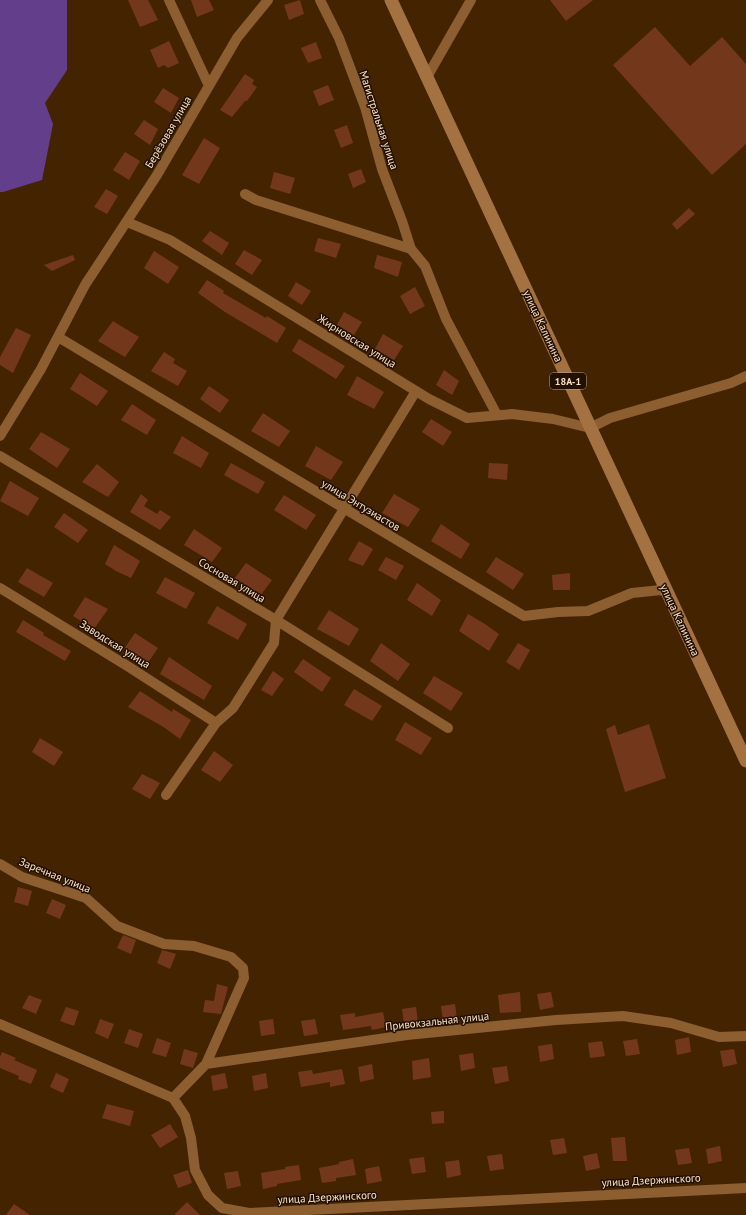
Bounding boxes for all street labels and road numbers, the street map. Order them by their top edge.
street label: Магистральная улица [356,69,402,171]
street label: Берёзовая улица [142,93,194,171]
street label: улица Калинина [520,288,566,364]
street label: Жирновская улица [314,311,399,371]
road number: 18А-1 [550,373,586,389]
street label: улица Энтузиастов [319,476,403,534]
street label: Сосновая улица [196,555,268,605]
street label: улица Калинина [657,582,703,658]
street label: Заводская улица [77,617,153,671]
street label: Заречная улица [17,854,93,896]
street label: Привокзальная улица [384,1009,490,1033]
street label: улица Дзержинского [601,1170,701,1190]
street label: улица Дзержинского [277,1187,377,1207]

